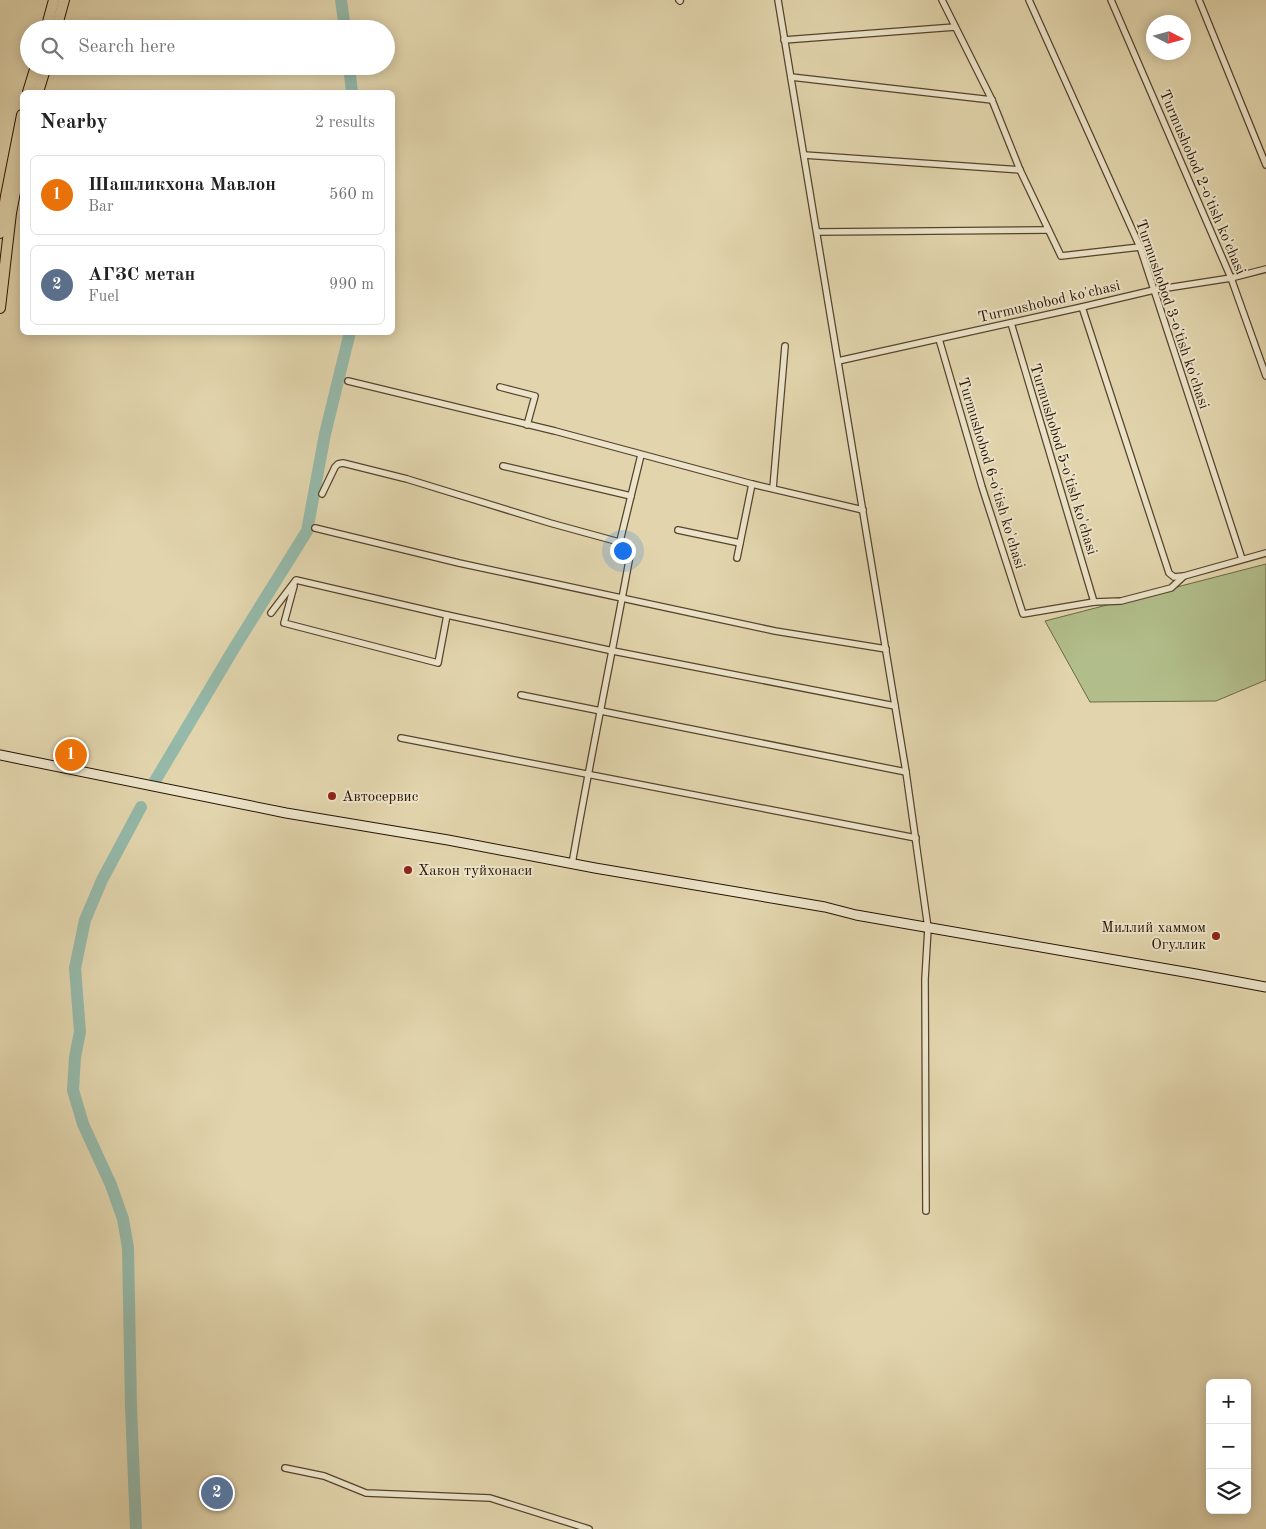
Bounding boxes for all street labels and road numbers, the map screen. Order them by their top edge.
street label: Turmushobod 2-o'tish ko'chasi [1156,88,1247,277]
street label: Turmushobod 3-o'tish ko'chasi [1132,218,1211,411]
street label: Turmushobod ko'chasi [977,279,1122,326]
street label: Turmushobod 5-o'tish ko'chasi [1026,362,1099,557]
street label: Turmushobod 6-o'tish ko'chasi [954,376,1027,571]

